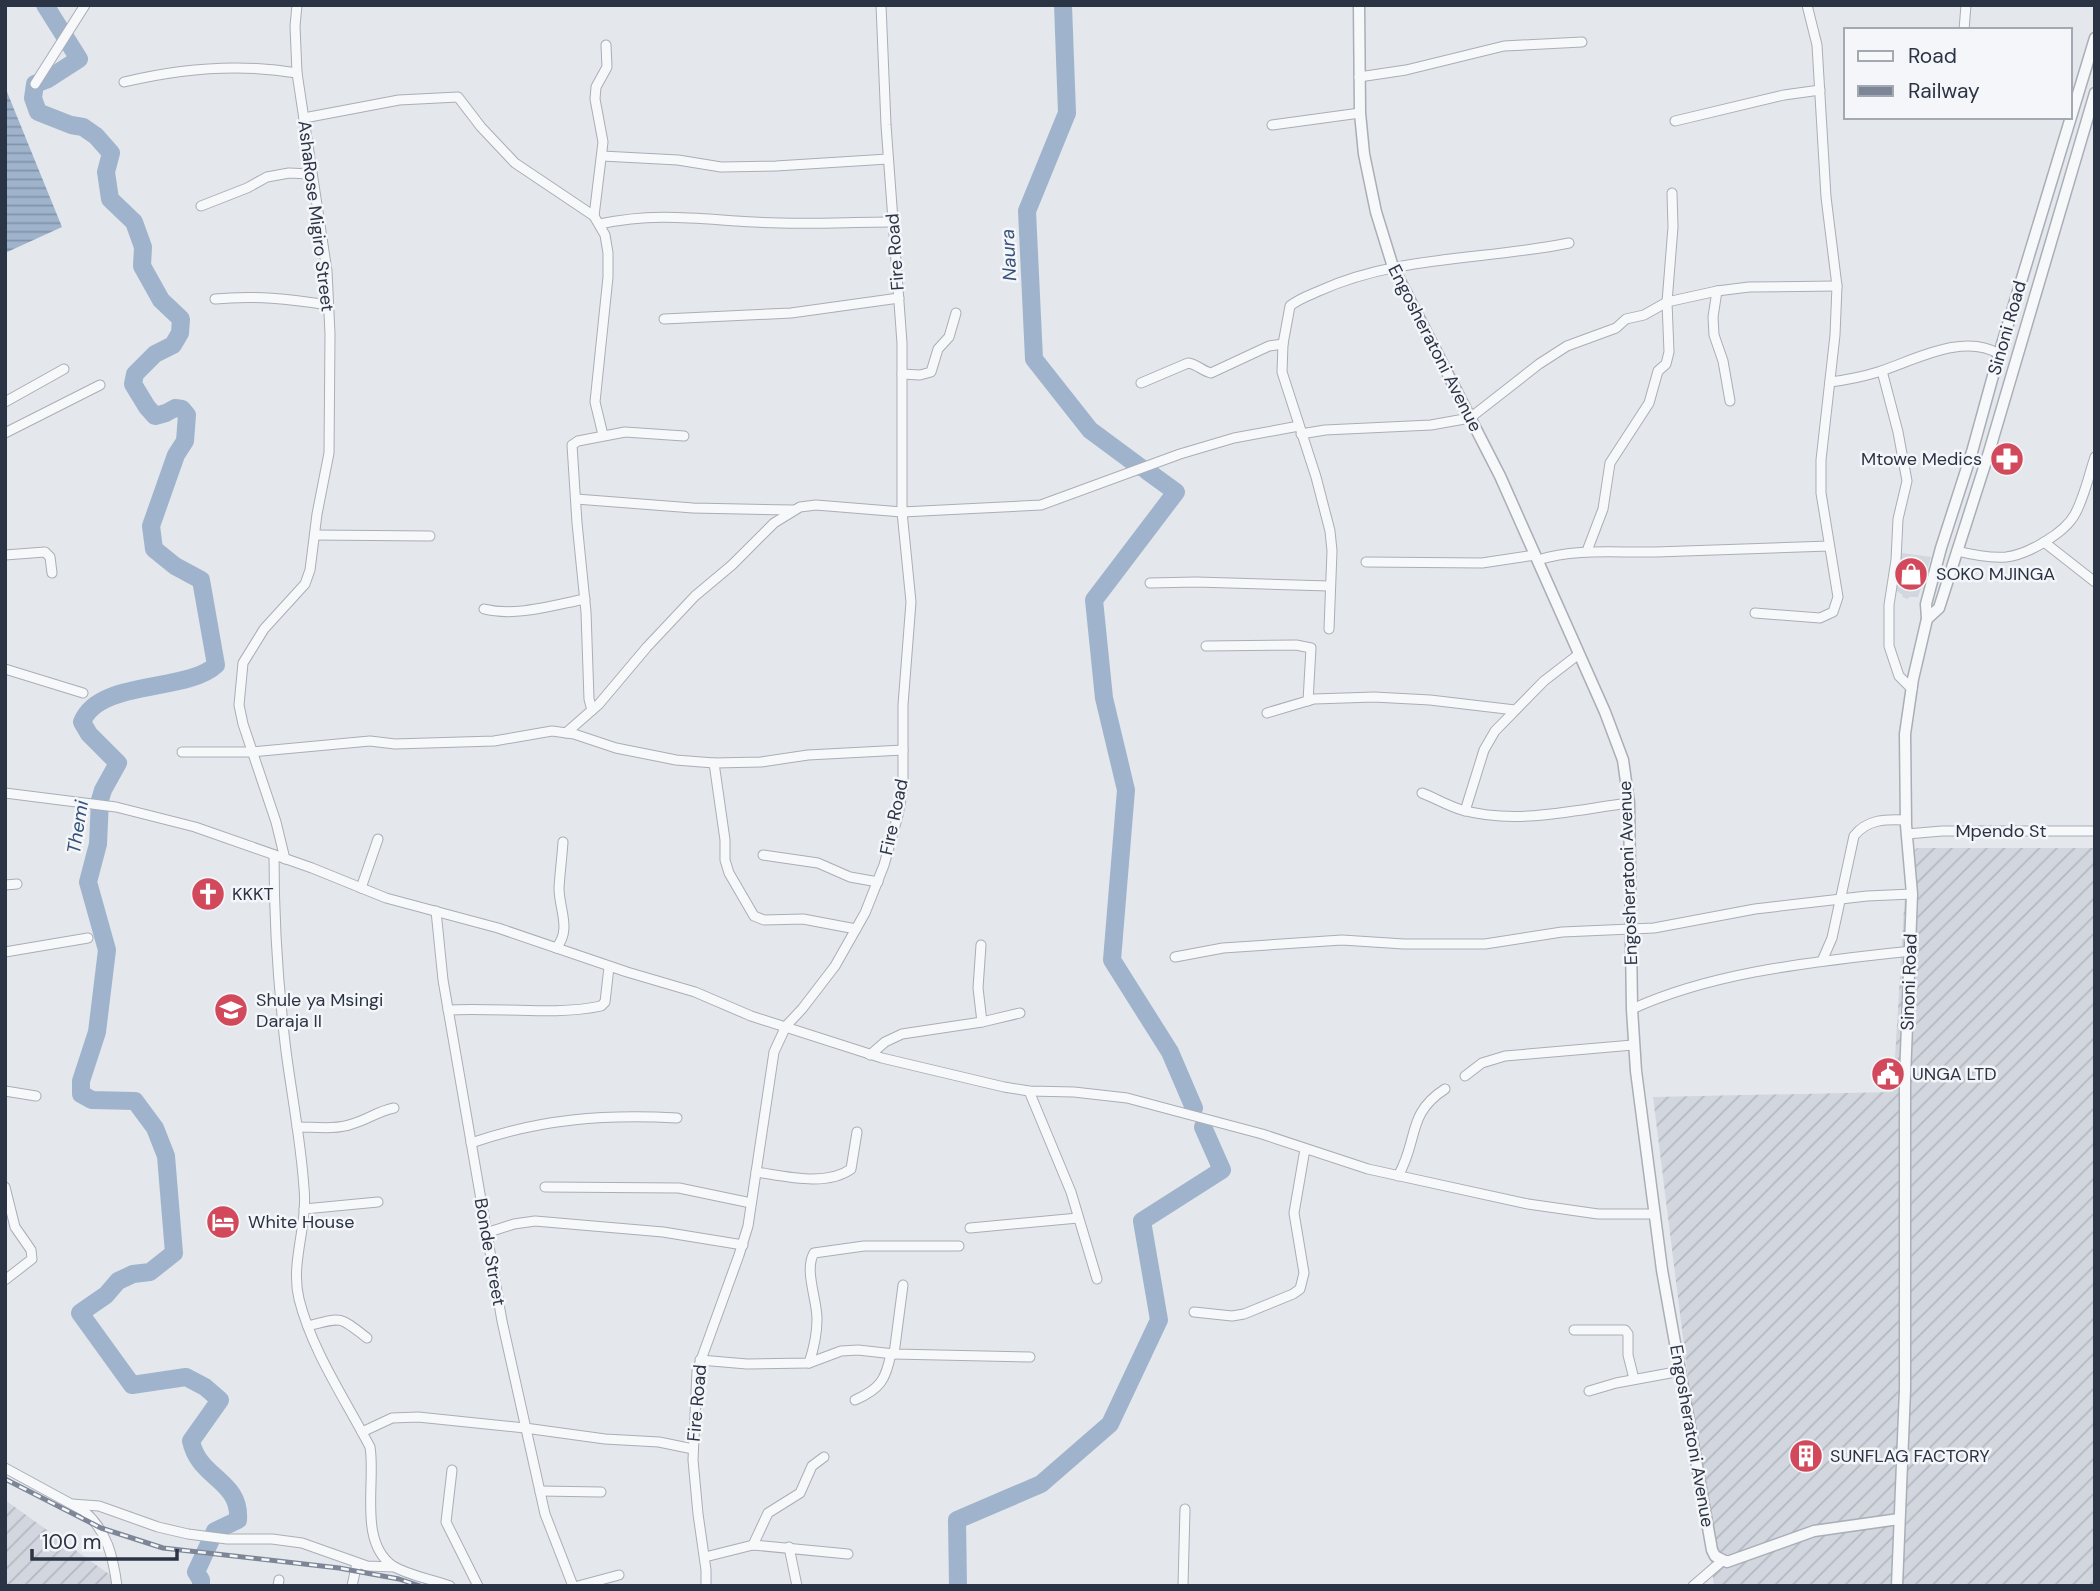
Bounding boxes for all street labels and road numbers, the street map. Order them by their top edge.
street label: AshaRose Migiro Street [292,119,340,313]
street label: Fire Road [880,213,910,291]
street label: Engosheratoni Avenue [1382,260,1488,436]
street label: Sinoni Road [1982,278,2032,378]
street label: Fire Road [874,777,914,857]
street label: Engosheratoni Avenue [1613,780,1643,966]
street label: Mpendo St [1955,819,2047,843]
street label: Sinoni Road [1895,933,1923,1031]
street label: Bonde Street [469,1196,511,1308]
street label: Engosheratoni Avenue [1664,1343,1720,1529]
street label: Fire Road [682,1364,712,1442]

